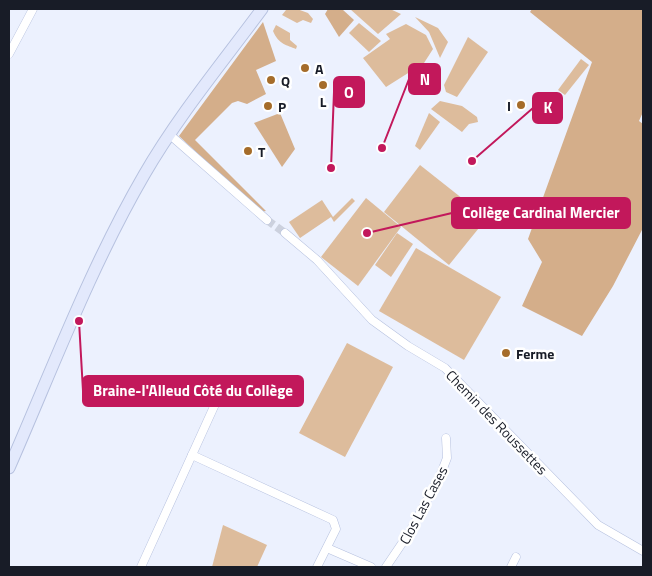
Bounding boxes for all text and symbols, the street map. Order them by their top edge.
place label: A [315,58,324,79]
marker: A [299,62,311,74]
callout: N [409,64,440,94]
text: N [420,68,430,91]
place label: Q [281,70,290,91]
marker: Q [265,74,277,86]
callout: O [334,77,364,107]
marker: L [317,79,329,91]
text: O [344,81,354,104]
place label: L [320,91,327,112]
callout: K [533,93,562,123]
place label: I [507,95,511,116]
place label: P [278,96,286,117]
text: K [544,96,553,119]
marker: I [515,99,527,111]
marker: P [262,100,274,112]
place label: T [258,141,266,162]
marker: T [242,145,254,157]
callout: Collège Cardinal Mercier [452,198,630,228]
text: Collège Cardinal Mercier [462,201,620,224]
place label: Ferme [516,343,554,364]
marker: Ferme [500,347,512,359]
street label: Chemin des Roussettes [441,365,553,479]
callout: Braine-l'Alleud Côté du Collège [83,376,303,406]
text: Braine-l'Alleud Côté du Collège [93,379,293,402]
street label: Clos Las Cases [394,462,452,548]

